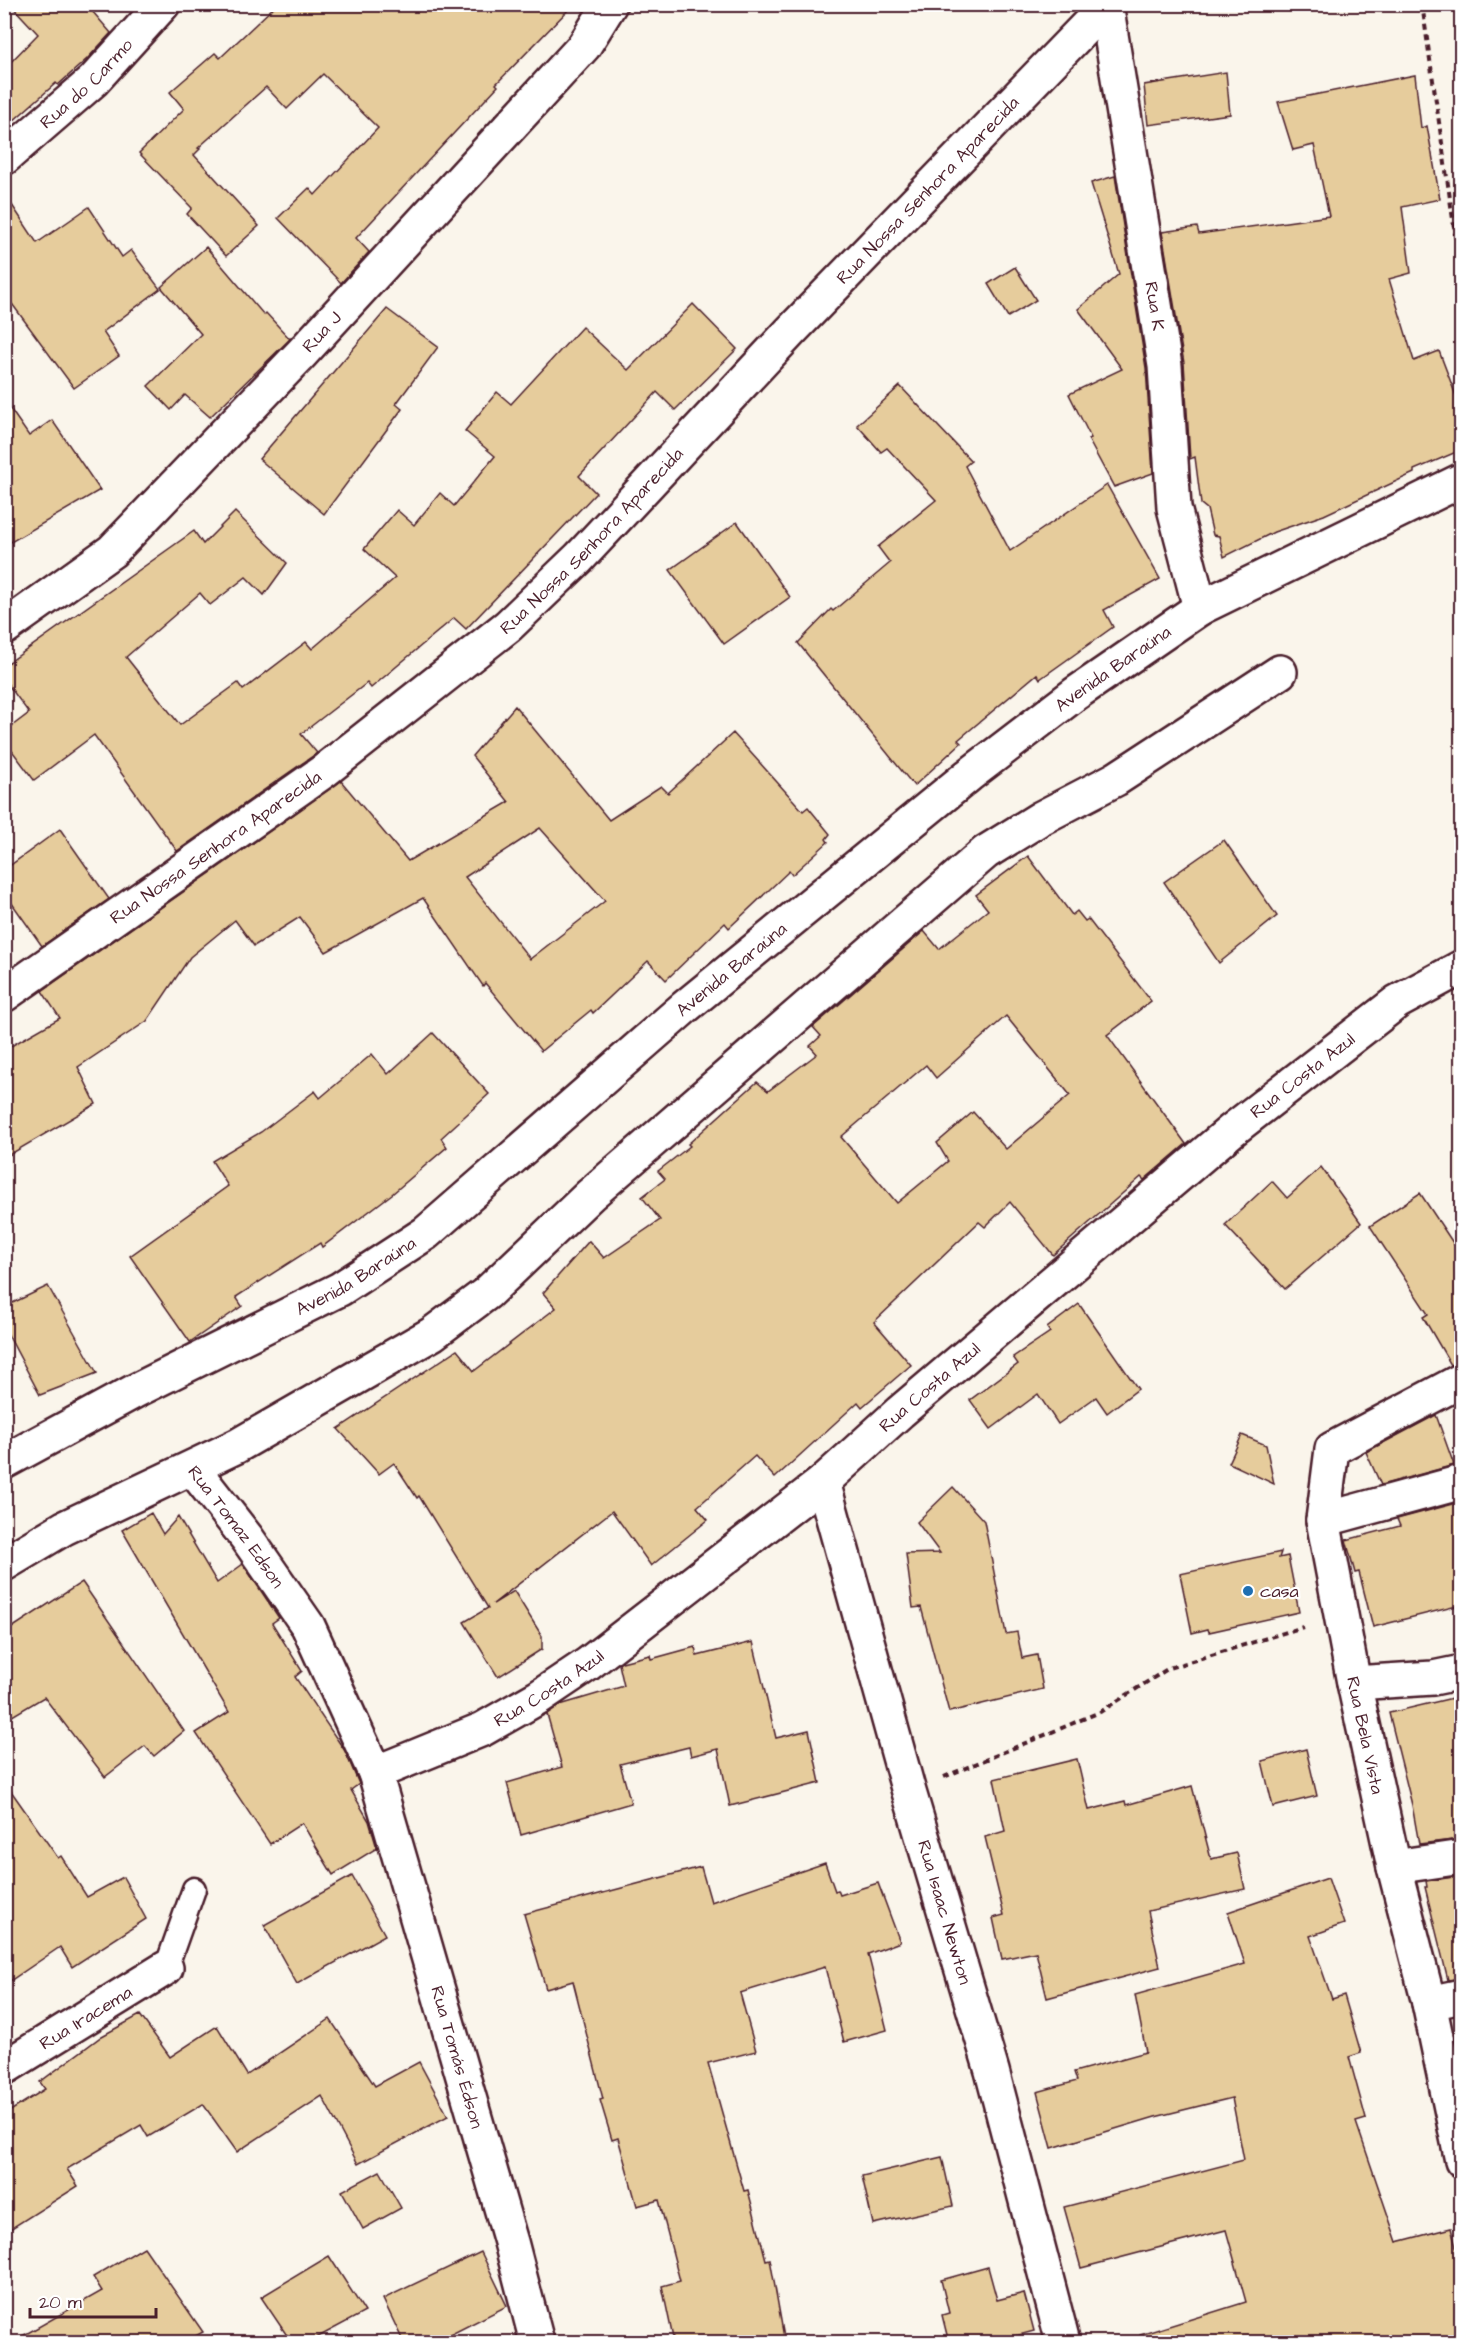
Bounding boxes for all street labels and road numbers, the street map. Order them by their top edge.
street label: Rua do Carmo [34,33,138,134]
street label: Rua Nossa Senhora Aparecida [831,91,1025,290]
street label: Rua K [1139,280,1172,332]
street label: Rua J [296,305,347,358]
street label: Rua Nossa Senhora Aparecida [494,442,689,640]
street label: Avenida Baraúna [1049,619,1176,718]
street label: Rua Nossa Senhora Aparecida [105,764,326,930]
street label: Avenida Baraúna [670,916,792,1022]
street label: Rua Costa Azul [1245,1027,1360,1124]
street label: Avenida Baraúna [291,1230,421,1322]
street label: Rua Costa Azul [873,1337,986,1438]
street label: Rua Tomaz Edson [182,1460,290,1593]
street label: Rua Costa Azul [489,1644,609,1733]
street label: Rua Bela Vista [1341,1674,1390,1796]
street label: Rua Isaac Newton [911,1837,978,1987]
street label: Rua Iracema [35,1979,137,2056]
street label: Rua Tomás Édson [425,1983,490,2131]

